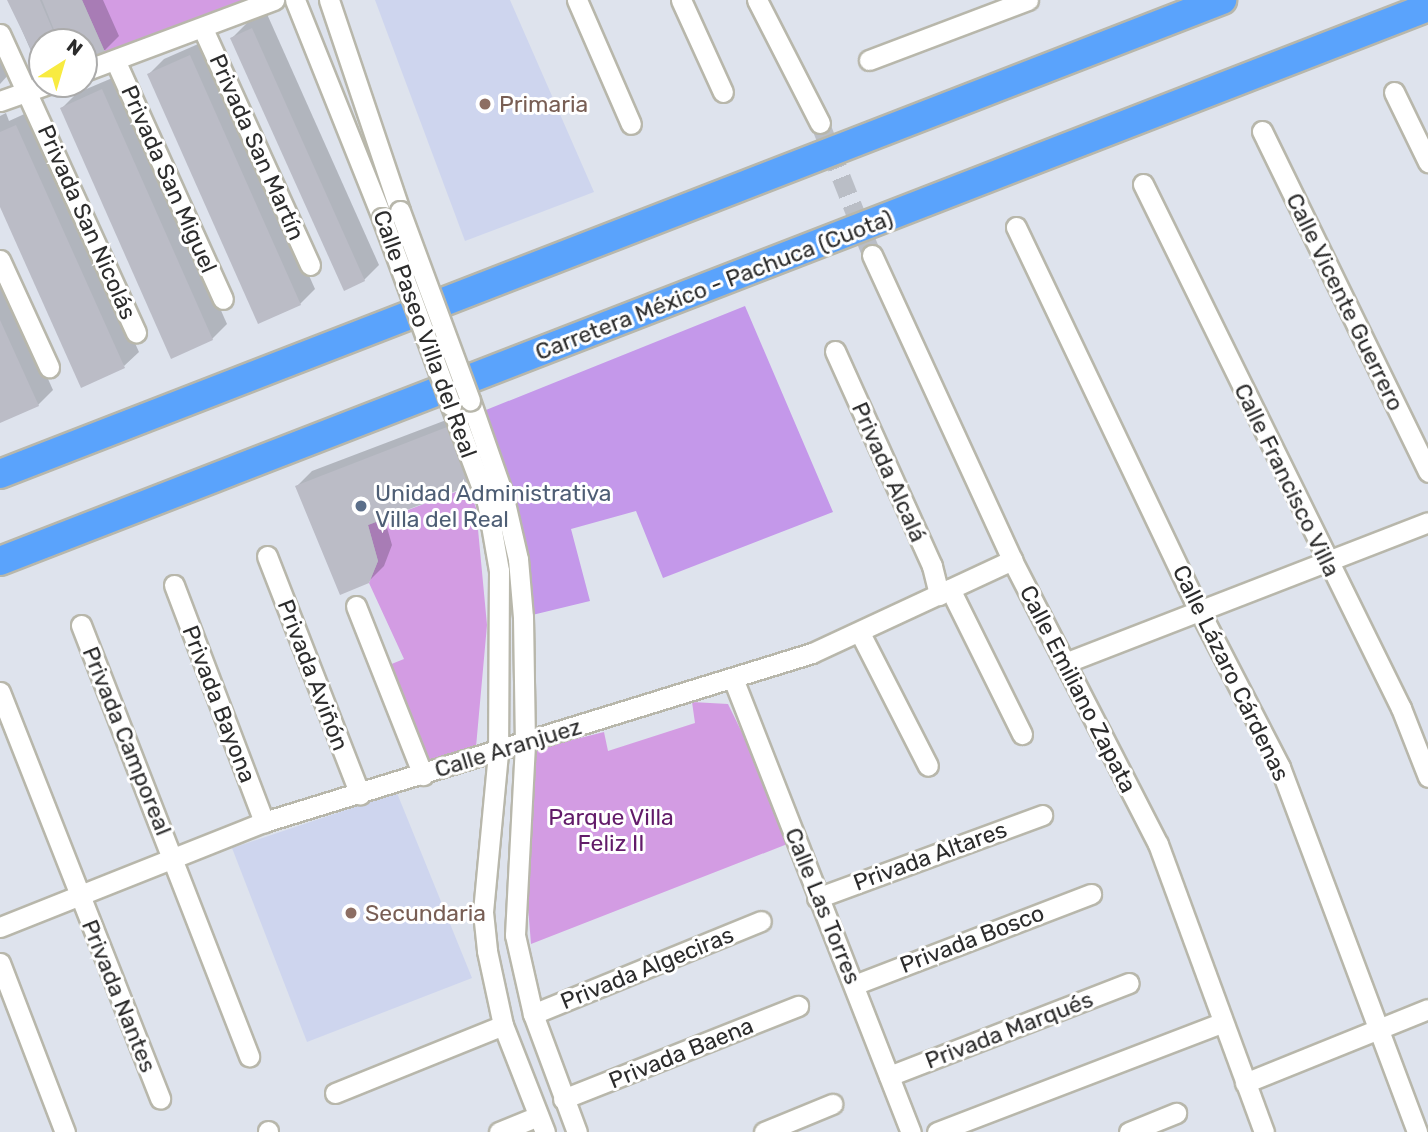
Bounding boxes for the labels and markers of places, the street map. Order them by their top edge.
place label: Primaria [499,90,588,118]
marker: Primaria [477,96,493,112]
place label: Unidad Administrativa Villa del Real [375,479,612,533]
marker: Unidad Administrativa Villa del Real [353,498,369,514]
place label: Secundaria [365,899,486,927]
marker: Secundaria [343,905,359,921]

